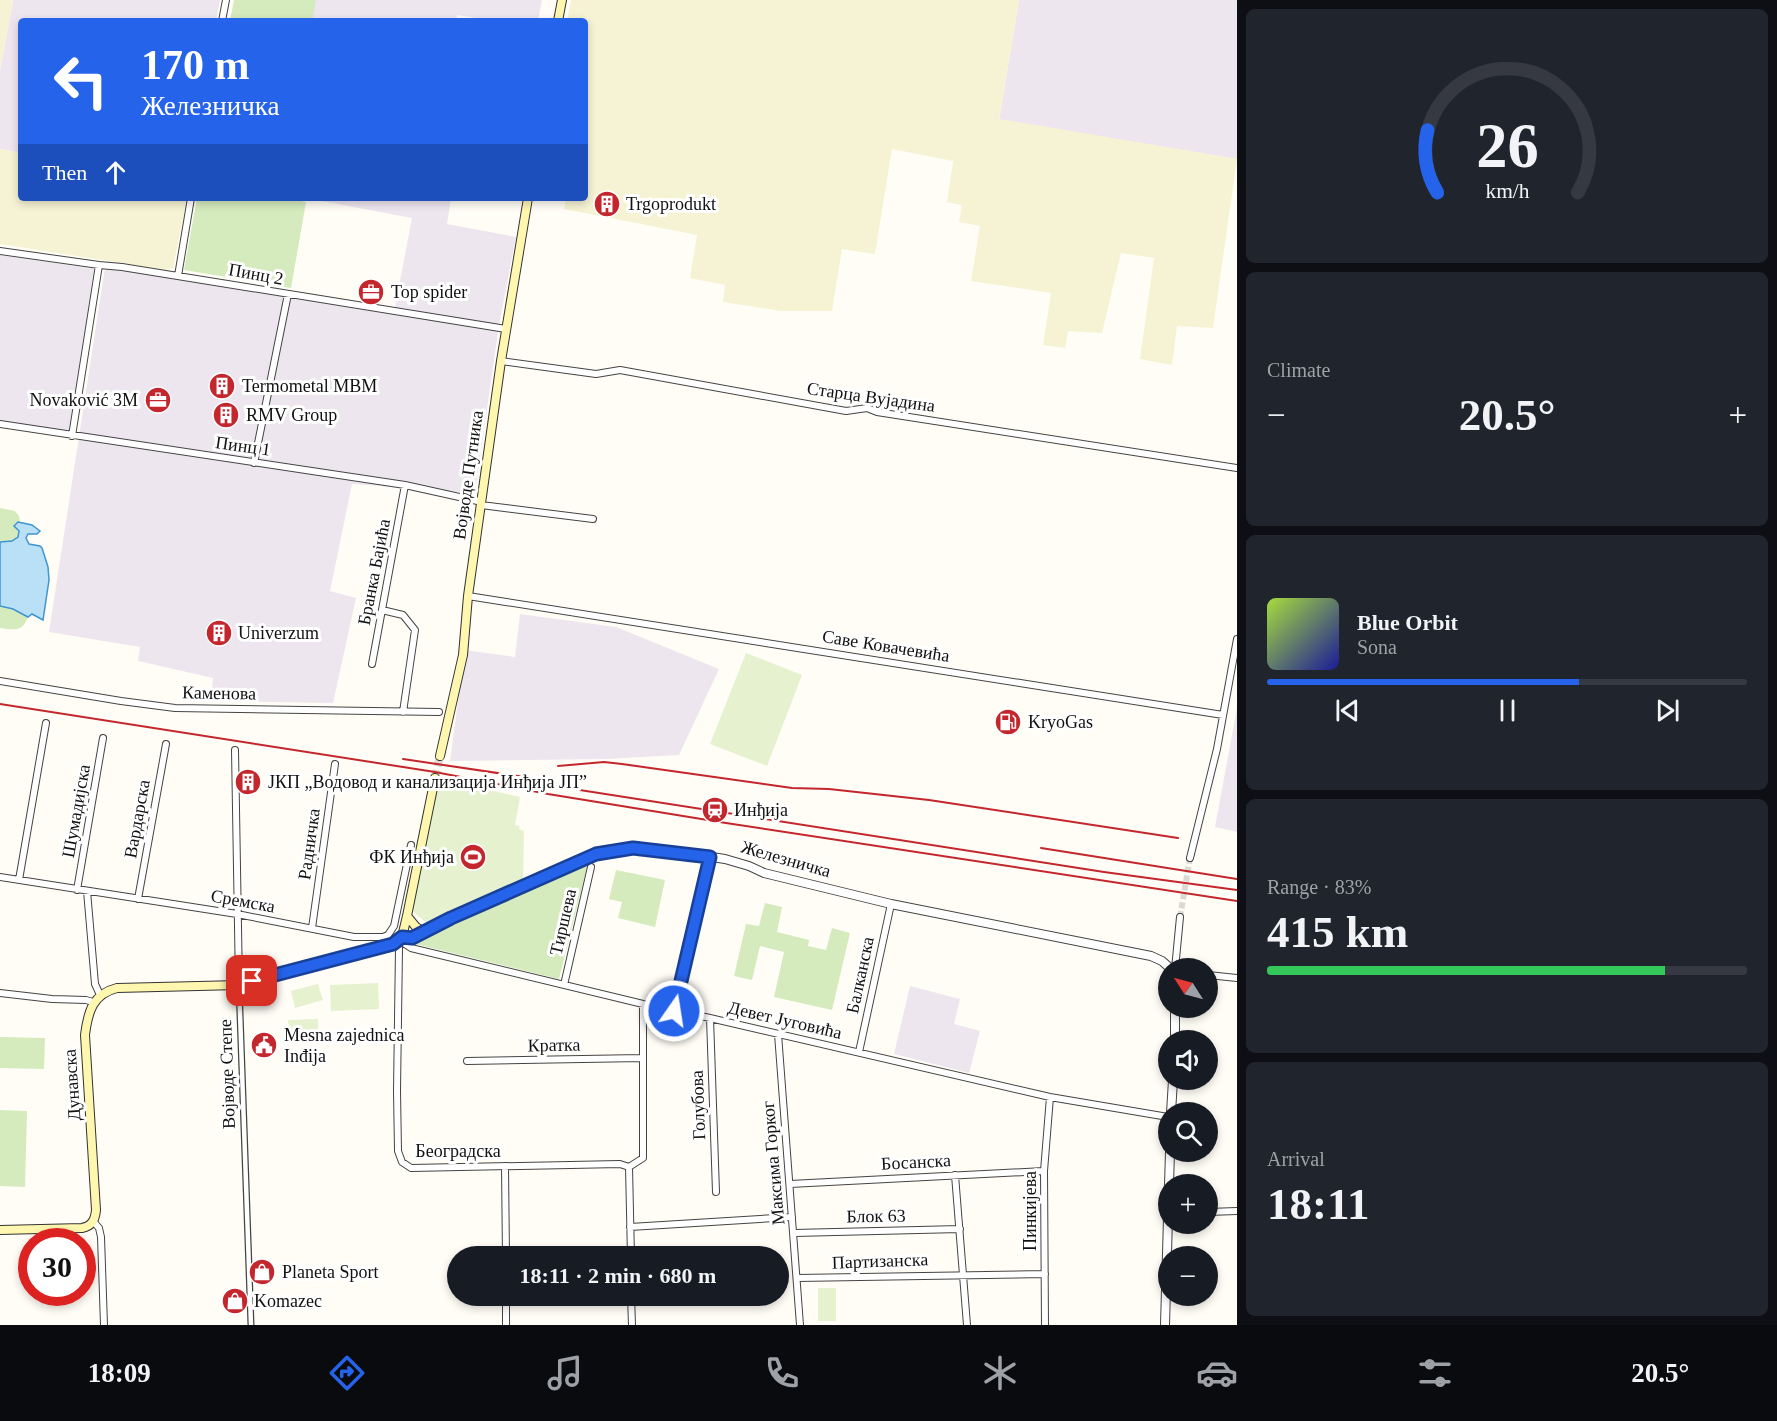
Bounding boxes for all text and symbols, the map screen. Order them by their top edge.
icon: left [42,42,120,120]
text: 170 m [141,42,250,88]
text: Железничка [141,91,279,121]
text: 26 [1476,111,1538,180]
icon: ahead [99,156,132,189]
text: Then [42,160,87,185]
text: km/h [1485,179,1529,203]
building icon: Trgoprodukt [592,189,622,219]
place label: Trgoprodukt [626,194,716,214]
street label: Пинц 2 [227,259,285,289]
office icon: Top spider [356,277,386,307]
place label: Top spider [391,282,467,302]
text: Climate [1267,359,1330,381]
building icon: Termometal MBM [207,371,237,401]
place label: Termometal MBM [242,376,377,396]
street label: Старца Вујадина [806,378,936,416]
office icon: Novaković 3M [143,385,173,415]
place label: Novaković 3M [30,390,138,410]
text: 20.5° [1459,390,1555,440]
text: − [1267,397,1286,433]
text: + [1728,397,1747,433]
building icon: RMV Group [211,400,241,430]
place label: RMV Group [246,405,337,425]
street label: Војводе Путника [449,409,487,541]
street label: Пинц 1 [214,432,272,460]
street label: Бранка Бајића [354,517,394,627]
text: Blue Orbit [1357,610,1458,635]
building icon: Univerzum [204,618,234,648]
place label: Univerzum [238,623,319,643]
street label: Саве Ковачевића [821,626,951,666]
text: Sona [1357,636,1397,658]
street label: Каменова [182,682,256,704]
icon: previous [1331,694,1364,727]
icon: pause [1491,694,1524,727]
icon: next [1651,694,1684,727]
fuel station icon: KryoGas [993,707,1023,737]
place label: KryoGas [1028,712,1093,732]
street label: Шумадијска [58,763,94,859]
building icon: ЈКП „Водовод и канализација Инђија ЈП” [233,767,263,797]
place label: ЈКП „Водовод и канализација Инђија ЈП” [268,772,587,792]
street label: Вардарска [120,778,154,860]
station icon: Инђија [700,795,730,825]
place label: Инђија [734,800,788,820]
street label: Радничка [294,807,324,881]
street label: Железничка [739,837,833,881]
sports icon: ФК Инђија [458,842,488,872]
place label: ФК Инђија [369,847,454,867]
text: Range · 83% [1267,876,1371,898]
street label: Сремска [209,886,277,916]
street label: Тиршева [546,887,580,957]
text: 415 km [1267,907,1408,957]
street label: Балканска [842,935,878,1015]
pin [226,955,277,1006]
north arrow [1158,958,1218,1018]
map controls [1158,958,1218,1306]
icon: arrive [235,964,268,997]
position arrow [642,979,706,1043]
street label: Девет Југовића [726,997,844,1043]
street label: Војводе Степе [215,1019,239,1129]
place label: Mesna zajednica Inđija [284,1025,404,1066]
public building icon: Mesna zajednica Inđija [249,1030,279,1060]
button: sound [1158,1030,1218,1090]
street label: Кратка [527,1035,581,1055]
street label: Дунавска [60,1049,84,1121]
street label: Голубова [687,1070,709,1140]
street label: Максима Горког [758,1100,788,1226]
button: search [1158,1102,1218,1162]
street label: Београдска [415,1141,501,1161]
text: Arrival [1267,1148,1325,1170]
street label: Босанска [880,1150,952,1174]
street label: Пинкијева [1020,1171,1040,1251]
button: + [1158,1174,1218,1234]
text: 18:11 [1267,1179,1370,1229]
street label: Блок 63 [846,1205,906,1227]
speed limit sign: 30 [18,1228,96,1306]
button: − [1158,1246,1218,1306]
street label: Партизанска [831,1249,929,1273]
shop icon: Planeta Sport [247,1257,277,1287]
place label: Planeta Sport [282,1262,379,1282]
text: 18:11 · 2 min · 680 m [520,1263,716,1288]
shop icon: Komazec [220,1286,250,1316]
place label: Komazec [254,1291,322,1311]
icon: directions [326,1352,368,1394]
icon: music [544,1352,586,1394]
icon: phone [761,1352,803,1394]
icon: climate [979,1352,1021,1394]
icon: car [1196,1352,1238,1394]
icon: filters [1414,1352,1456,1394]
text: 18:09 [88,1358,151,1388]
text: 20.5° [1631,1358,1689,1388]

